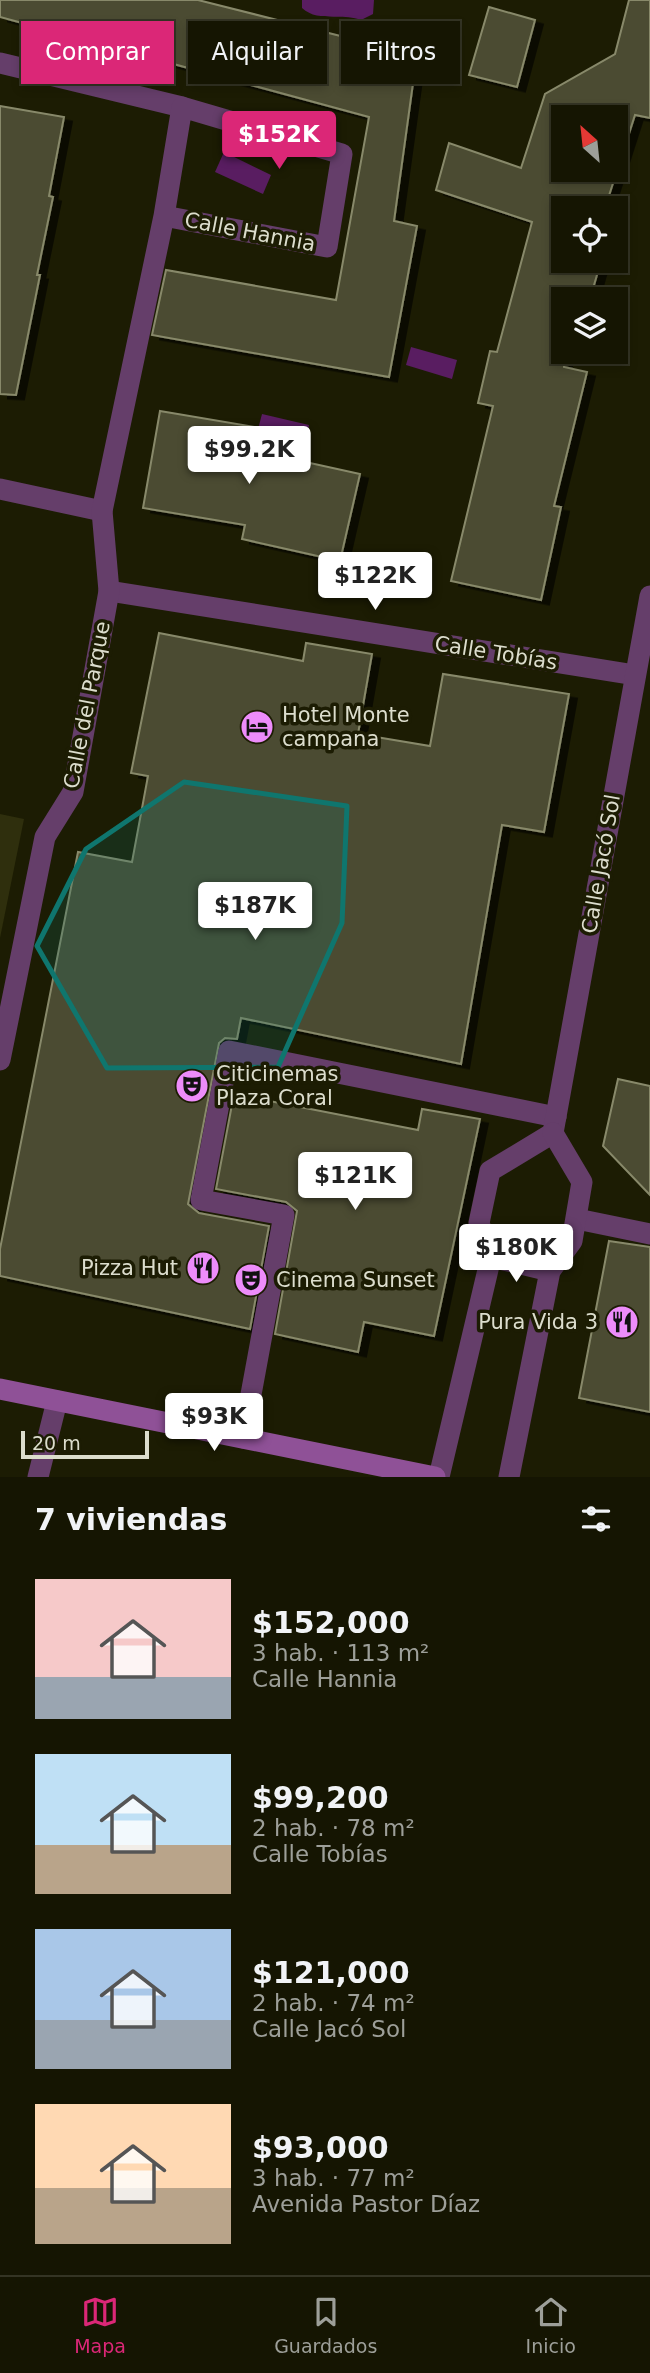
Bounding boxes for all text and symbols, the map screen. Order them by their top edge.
chip: Comprar [21,21,174,84]
chip: Alquilar [188,21,327,84]
chip: Filtros [341,21,460,84]
north arrow [551,105,628,182]
map controls [551,105,628,364]
pin: $152K [230,111,328,171]
text: $152K [238,121,320,147]
button: locate [551,196,628,273]
street label: Calle Hannia [183,208,317,256]
button: layers [551,287,628,364]
pin: $99.2K [192,426,306,486]
text: $99.2K [204,436,294,462]
pin: $122K [326,552,424,612]
text: $122K [334,562,416,588]
street label: Calle del Parque [59,619,115,791]
street label: Calle Tobías [433,631,559,675]
place label: Hotel Monte campana [282,703,410,751]
hotel icon: Hotel Monte campana [238,708,276,746]
street label: Calle Jacó Sol [577,793,625,935]
pin: $187K [206,883,304,942]
text: $187K [214,892,296,918]
place label: Citicinemas Plaza Coral [216,1062,338,1110]
theatre icon: Citicinemas Plaza Coral [173,1067,211,1105]
pin: $121K [306,1152,404,1212]
text: $121K [314,1162,396,1188]
pin: $180K [467,1224,565,1284]
text: $180K [475,1234,557,1260]
restaurant icon: Pizza Hut [184,1249,222,1287]
place label: Pizza Hut [81,1256,178,1280]
theatre icon: Cinema Sunset [232,1261,270,1299]
place label: Cinema Sunset [276,1268,435,1292]
restaurant icon: Pura Vida 3 [603,1303,641,1341]
place label: Pura Vida 3 [478,1310,598,1334]
pin: $93K [173,1394,255,1453]
text: $93K [181,1403,247,1429]
scale bar [21,1428,149,1460]
text: 20 m [32,1432,81,1454]
icon: filters [577,1500,615,1538]
text: 7 viviendas [35,1502,227,1537]
text: $152,000 [252,1605,410,1640]
icon: home [91,1607,175,1691]
text: 3 hab. · 113 m² [252,1640,429,1666]
text: Calle Hannia [252,1666,397,1692]
text: $99,200 [252,1780,389,1815]
icon: home [91,1782,175,1866]
text: 2 hab. · 78 m² [252,1815,415,1841]
text: Calle Tobías [252,1841,388,1867]
text: $121,000 [252,1955,410,1990]
icon: home [91,1957,175,2041]
text: 2 hab. · 74 m² [252,1990,415,2016]
text: Calle Jacó Sol [252,2016,406,2042]
text: $93,000 [252,2130,389,2165]
icon: home [91,2132,175,2216]
text: 3 hab. · 77 m² [252,2165,415,2191]
text: Avenida Pastor Díaz [252,2191,480,2217]
tab: Mapa [74,2293,126,2357]
tab: Guardados [274,2293,377,2357]
tab: Inicio [526,2293,576,2357]

